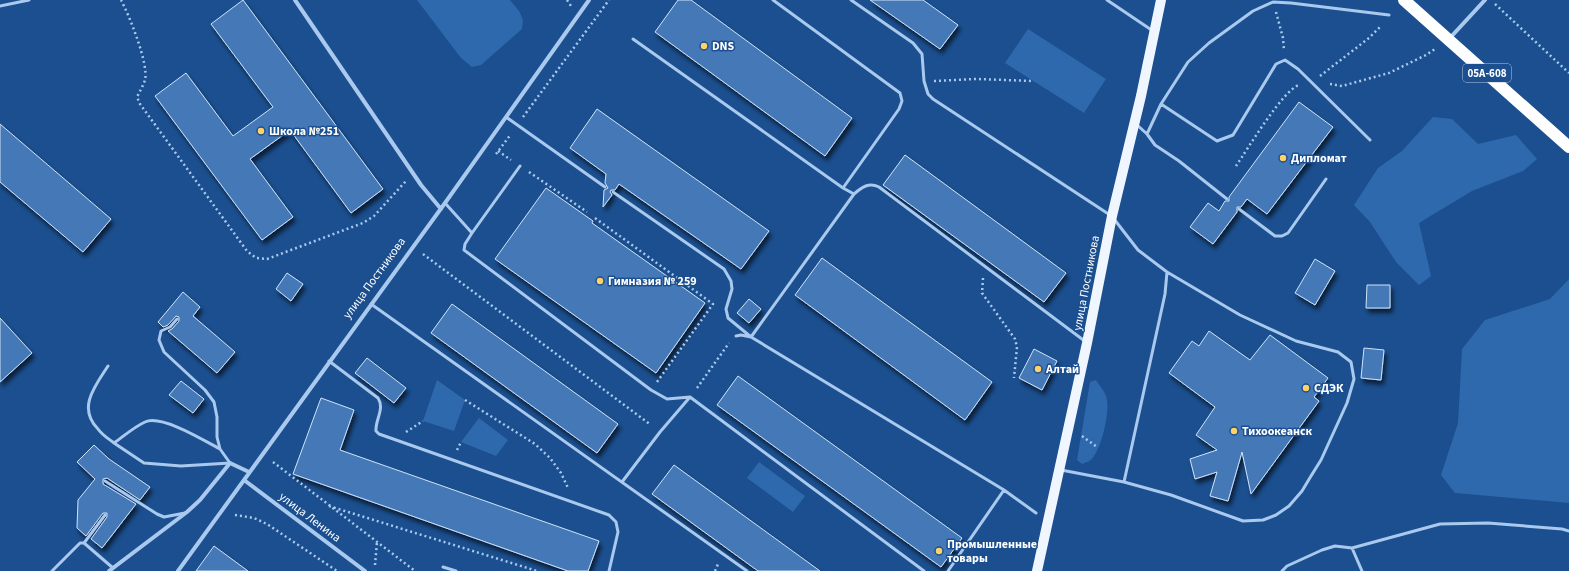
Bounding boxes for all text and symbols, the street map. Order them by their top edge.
place label: DNS [712,38,735,55]
marker: DNS [699,41,709,51]
road number: 05А-608 [1463,64,1511,82]
place label: Школа №251 [269,123,339,140]
marker: Школа №251 [256,126,266,136]
place label: Дипломат [1291,150,1347,167]
marker: Дипломат [1278,153,1288,163]
street label: улица Постникова [339,234,410,322]
street label: улица Постникова [1069,234,1104,332]
place label: Гимназия № 259 [608,273,697,290]
marker: Гимназия № 259 [595,276,605,286]
place label: Алтай [1045,361,1079,378]
marker: Алтай [1033,364,1043,374]
place label: СДЭК [1314,380,1344,397]
marker: СДЭК [1301,383,1311,393]
place label: Тихоокеанск [1242,423,1313,440]
marker: Тихоокеанск [1229,426,1239,436]
street label: улица Ленина [275,488,344,546]
place label: Промышленные товары [947,536,1037,567]
marker: Промышленные товары [934,546,944,556]

